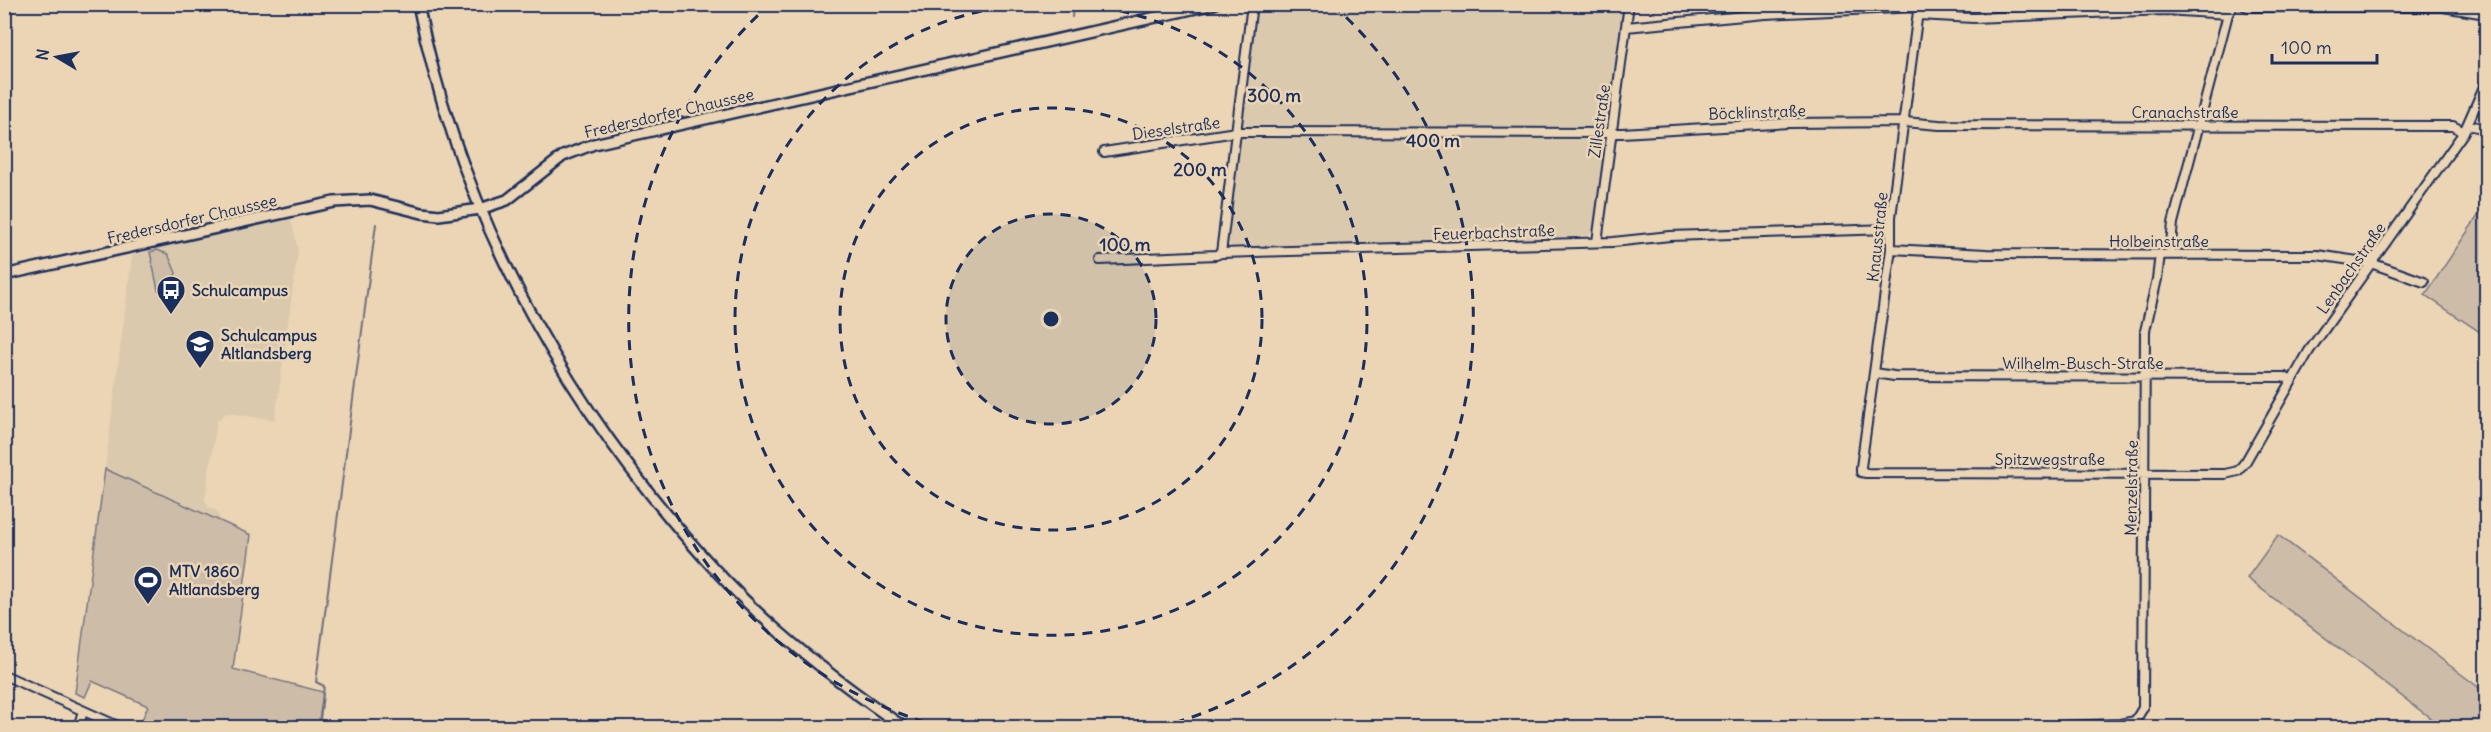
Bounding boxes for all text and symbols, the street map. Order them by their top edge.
north arrow [27,27,87,87]
scale bar [2272,27,2377,65]
text: 100 m [2281,36,2332,59]
text: N [31,47,53,62]
street label: Zillestraße [1584,83,1614,159]
street label: Fredersdorfer Chaussee [582,84,756,142]
text: 300 m [1247,84,1301,107]
street label: Böcklinstraße [1708,100,1806,124]
street label: Cranachstraße [2131,102,2239,122]
street label: Dieselstraße [1131,112,1221,144]
text: 400 m [1406,129,1460,152]
text: 200 m [1173,158,1227,181]
street label: Fredersdorfer Chaussee [105,190,279,248]
street label: Knausstraße [1862,191,1892,283]
street label: Lenbachstraße [2312,218,2390,318]
street label: Feuerbachstraße [1433,220,1555,244]
street label: Holbeinstraße [2109,231,2209,251]
text: 100 m [1100,233,1151,256]
bus stop icon: Schulcampus [155,274,187,316]
place label: Schulcampus [192,280,288,301]
centre of rings [1041,309,1061,329]
place label: Schulcampus Altlandsberg [221,325,317,364]
school or university icon: Schulcampus Altlandsberg [184,328,216,370]
street label: Wilhelm-Busch-Straße [2002,353,2164,373]
street label: Menzelstraße [2120,440,2142,536]
street label: Spitzwegstraße [1995,449,2105,469]
place label: MTV 1860 Altlandsberg [169,561,260,600]
sports icon: MTV 1860 Altlandsberg [132,564,164,606]

